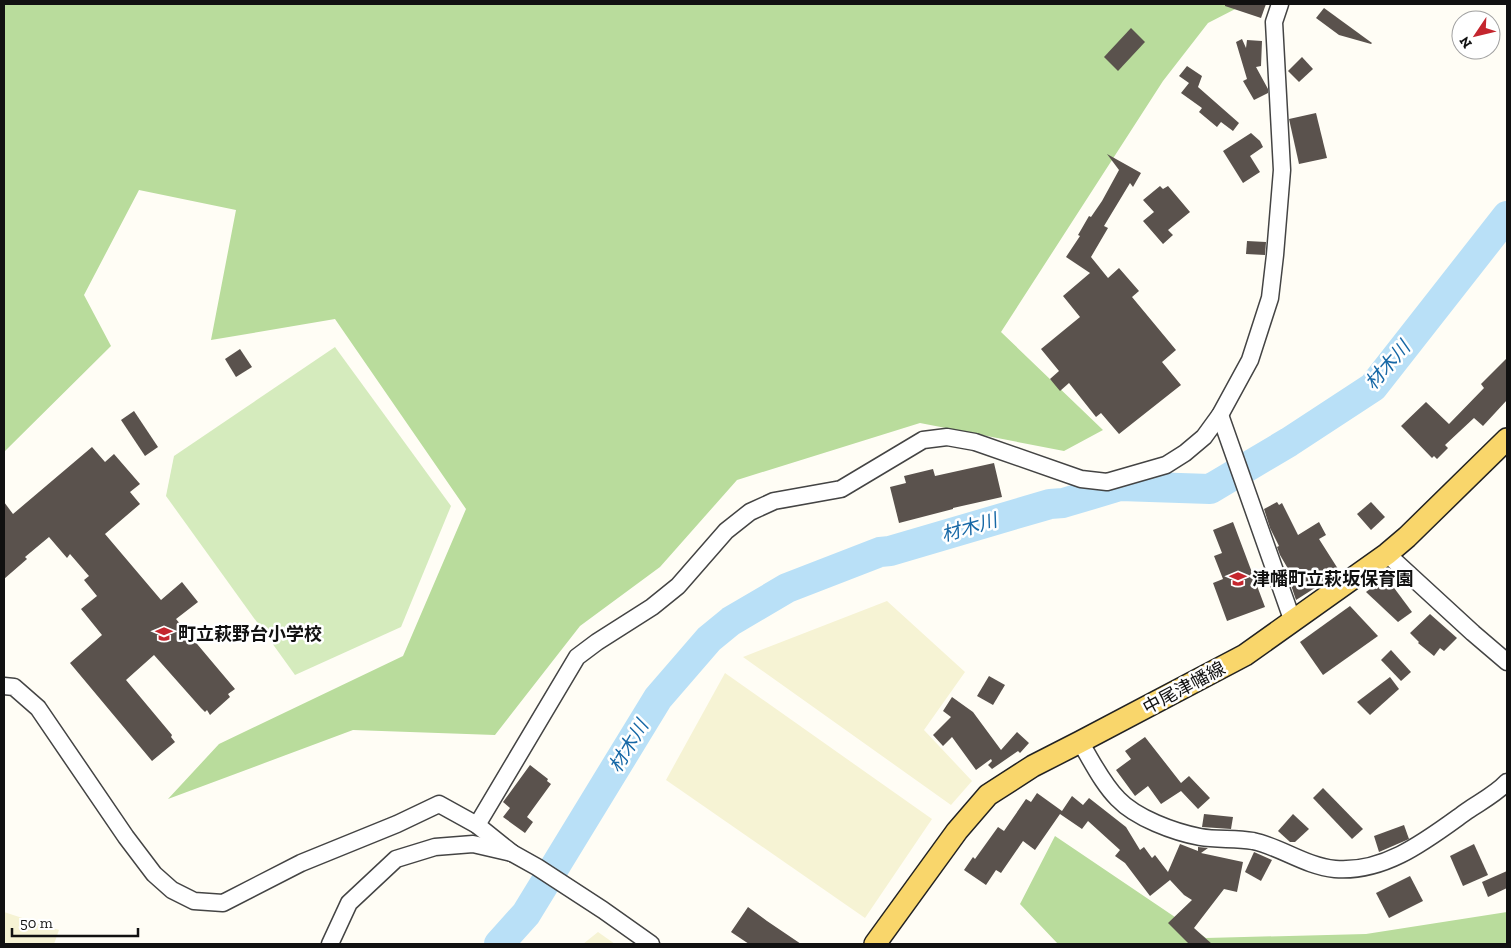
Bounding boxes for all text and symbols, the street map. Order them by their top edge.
north arrow [1451,10,1501,60]
text: N [1456,33,1476,51]
water label: 材木川 [1360,335,1416,394]
water label: 材木川 [939,508,1002,546]
place label: 津幡町立萩坂保育園 [1252,568,1414,590]
school or university icon: 津幡町立萩坂保育園 [1228,569,1248,589]
place label: 町立萩野台小学校 [178,623,322,645]
school or university icon: 町立萩野台小学校 [154,624,174,644]
street label: 中尾津幡線 [1139,657,1229,719]
water label: 材木川 [604,714,654,777]
scale bar [12,906,139,938]
text: 50 m [20,914,53,932]

